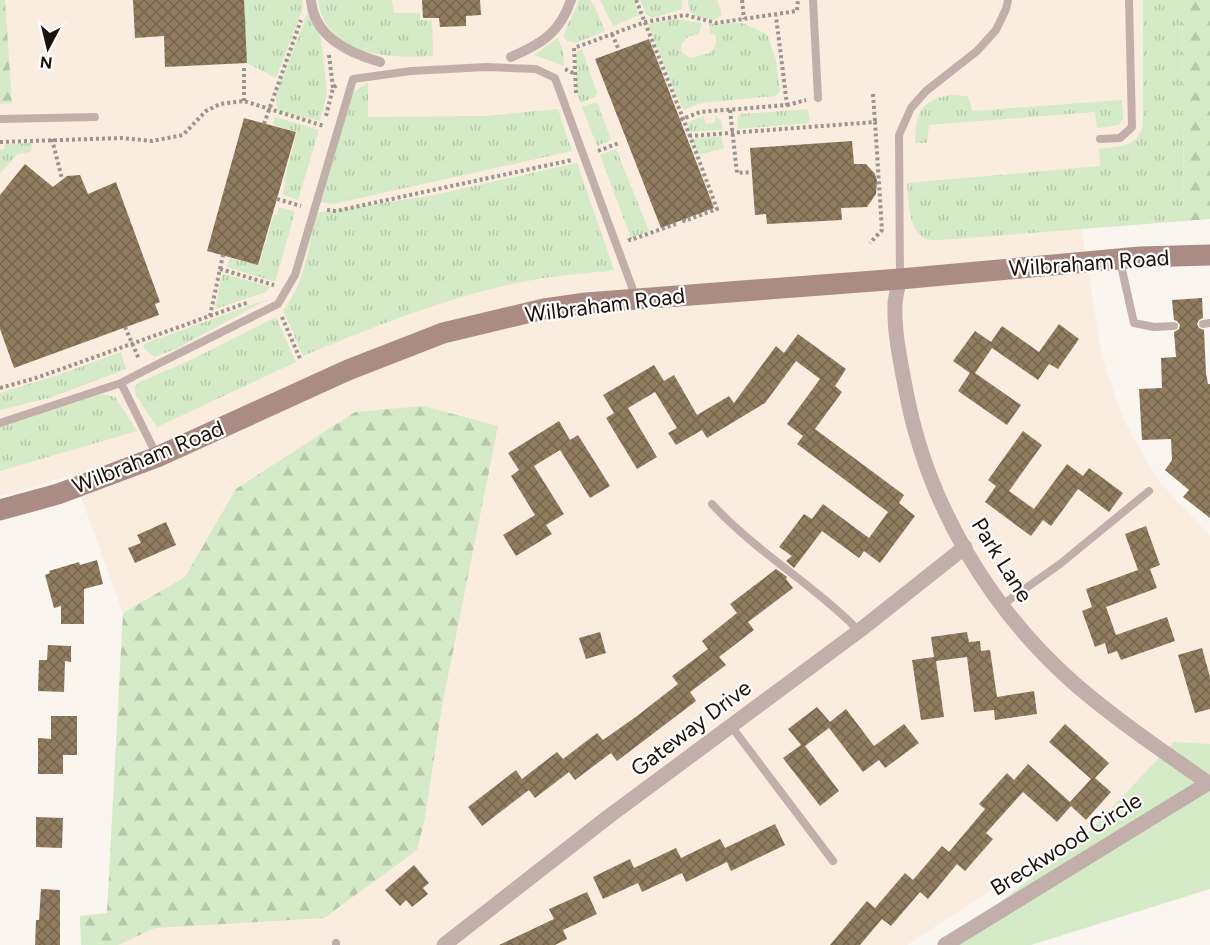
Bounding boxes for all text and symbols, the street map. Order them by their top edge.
north arrow [18,18,78,78]
text: N [39,52,54,73]
street label: Wilbraham Road [1008,244,1170,282]
street label: Wilbraham Road [523,282,687,328]
street label: Wilbraham Road [68,414,228,500]
street label: Park Lane [966,513,1038,607]
street label: Gateway Drive [625,674,757,782]
street label: Breckwood Circle [985,787,1147,901]

